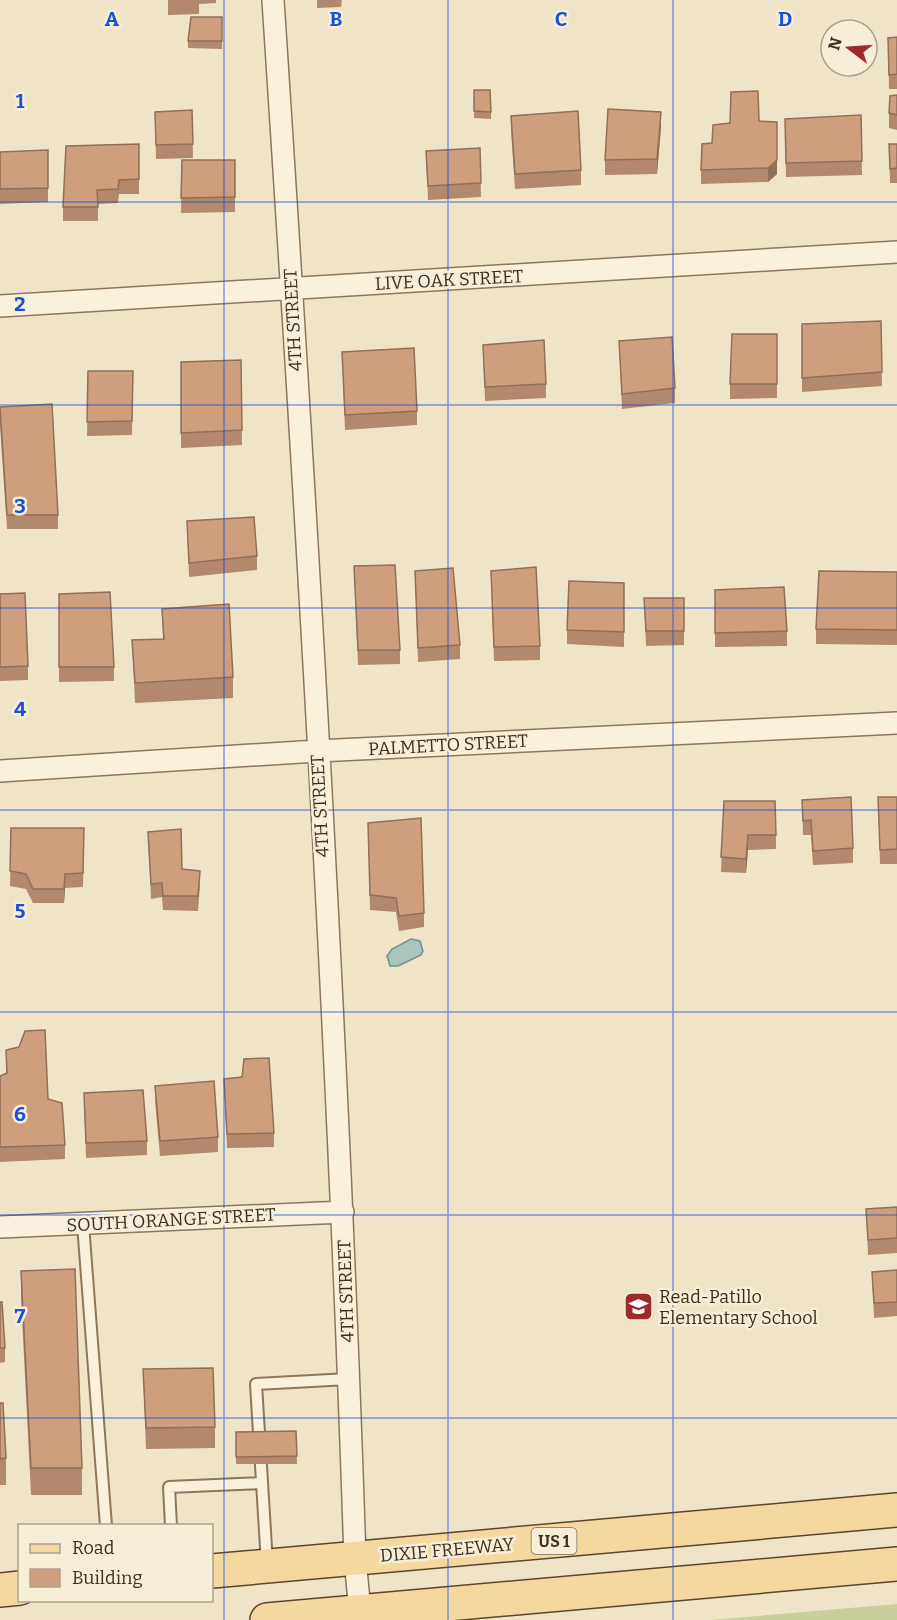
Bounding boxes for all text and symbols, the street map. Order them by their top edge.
text: A [105,7,120,31]
text: B [330,7,343,31]
text: C [555,7,567,31]
text: D [778,7,792,31]
north arrow [819,18,879,78]
text: N [824,35,846,52]
text: 1 [16,89,25,113]
street label: LIVE OAK STREET [374,265,524,295]
street label: 4TH STREET [279,268,307,372]
text: 2 [14,292,26,316]
text: 3 [14,494,26,518]
text: 4 [14,697,26,721]
street label: PALMETTO STREET [368,730,529,760]
street label: 4TH STREET [306,754,334,858]
text: 5 [15,899,26,923]
text: 6 [14,1102,26,1126]
street label: SOUTH ORANGE STREET [66,1204,277,1236]
street label: 4TH STREET [333,1239,359,1343]
place label: Read-Patillo Elementary School [659,1286,818,1329]
school or university icon: Read-Patillo Elementary School [622,1291,654,1323]
text: 7 [15,1304,26,1328]
legend [18,1524,213,1602]
road number: US 1 [532,1528,576,1554]
street label: DIXIE FREEWAY [379,1533,515,1567]
text: Road [72,1537,115,1559]
text: Building [72,1567,143,1589]

